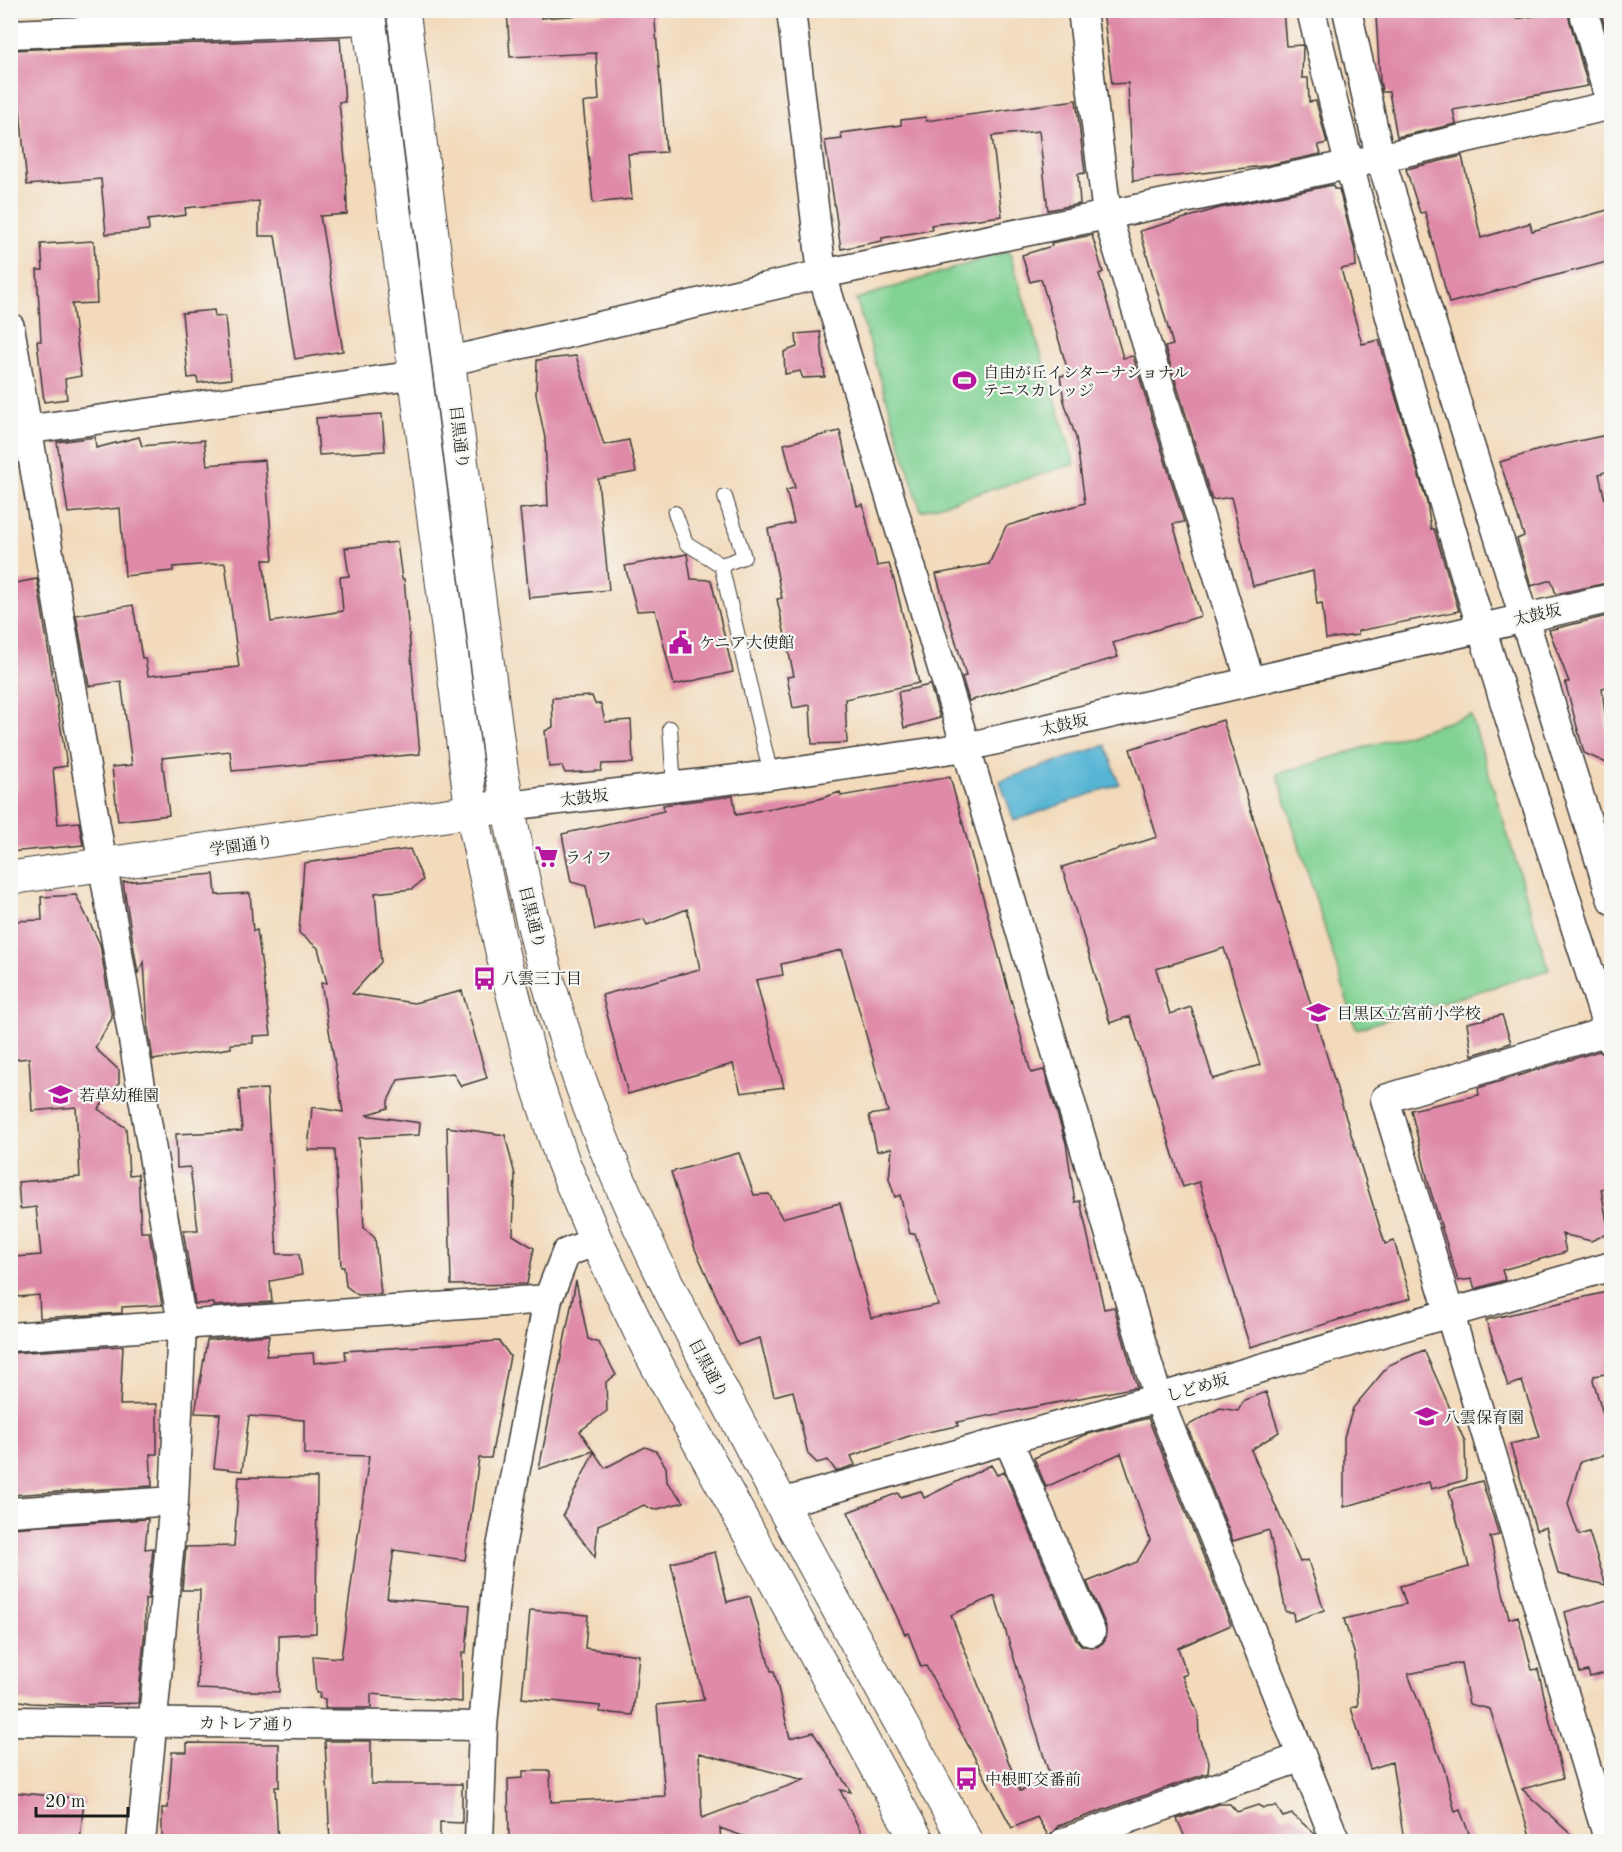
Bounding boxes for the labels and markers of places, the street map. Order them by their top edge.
place label: 自由が丘インターナショナル テニスカレッジ [983,364,1189,400]
sports icon: 自由が丘インターナショナル テニスカレッジ [952,368,978,394]
public building icon: ケニア大使館 [668,629,694,655]
place label: ケニア大使館 [699,634,794,652]
supermarket icon: ライフ [534,844,560,870]
place label: ライフ [565,850,612,867]
bus stop icon: 八雲三丁目 [471,965,497,991]
place label: 八雲三丁目 [502,970,582,988]
school or university icon: 目黒区立宮前小学校 [1306,1000,1332,1026]
place label: 目黒区立宮前小学校 [1337,1005,1481,1023]
school or university icon: 若草幼稚園 [48,1082,74,1108]
place label: 若草幼稚園 [79,1087,159,1105]
school or university icon: 八雲保育園 [1413,1404,1439,1430]
place label: 八雲保育園 [1444,1409,1524,1427]
bus stop icon: 中根町交番前 [954,1766,980,1792]
place label: 中根町交番前 [985,1771,1081,1789]

